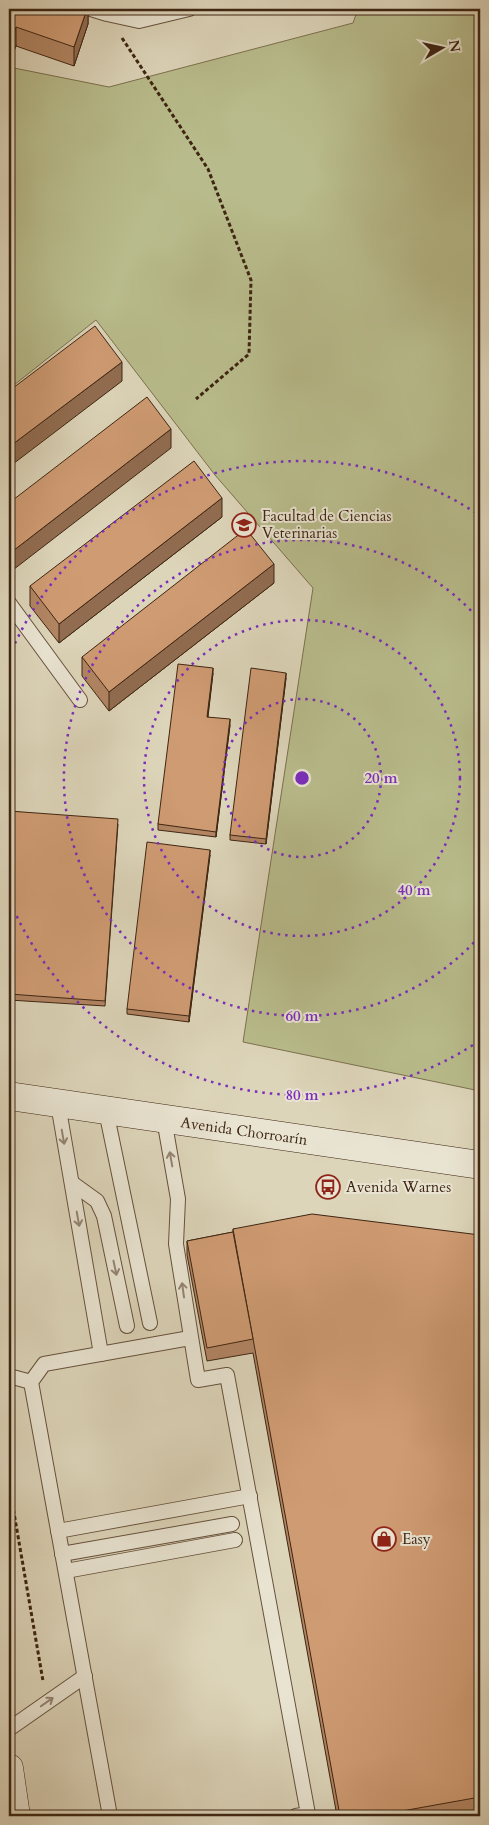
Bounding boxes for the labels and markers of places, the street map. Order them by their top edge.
place label: Facultad de Ciencias Veterinarias [262,506,392,543]
school or university icon: Facultad de Ciencias Veterinarias [231,512,257,538]
centre of rings [293,769,311,787]
bus stop icon: Avenida Warnes [315,1174,341,1200]
place label: Avenida Warnes [346,1177,451,1197]
shop icon: Easy [371,1526,397,1552]
place label: Easy [402,1529,431,1549]

